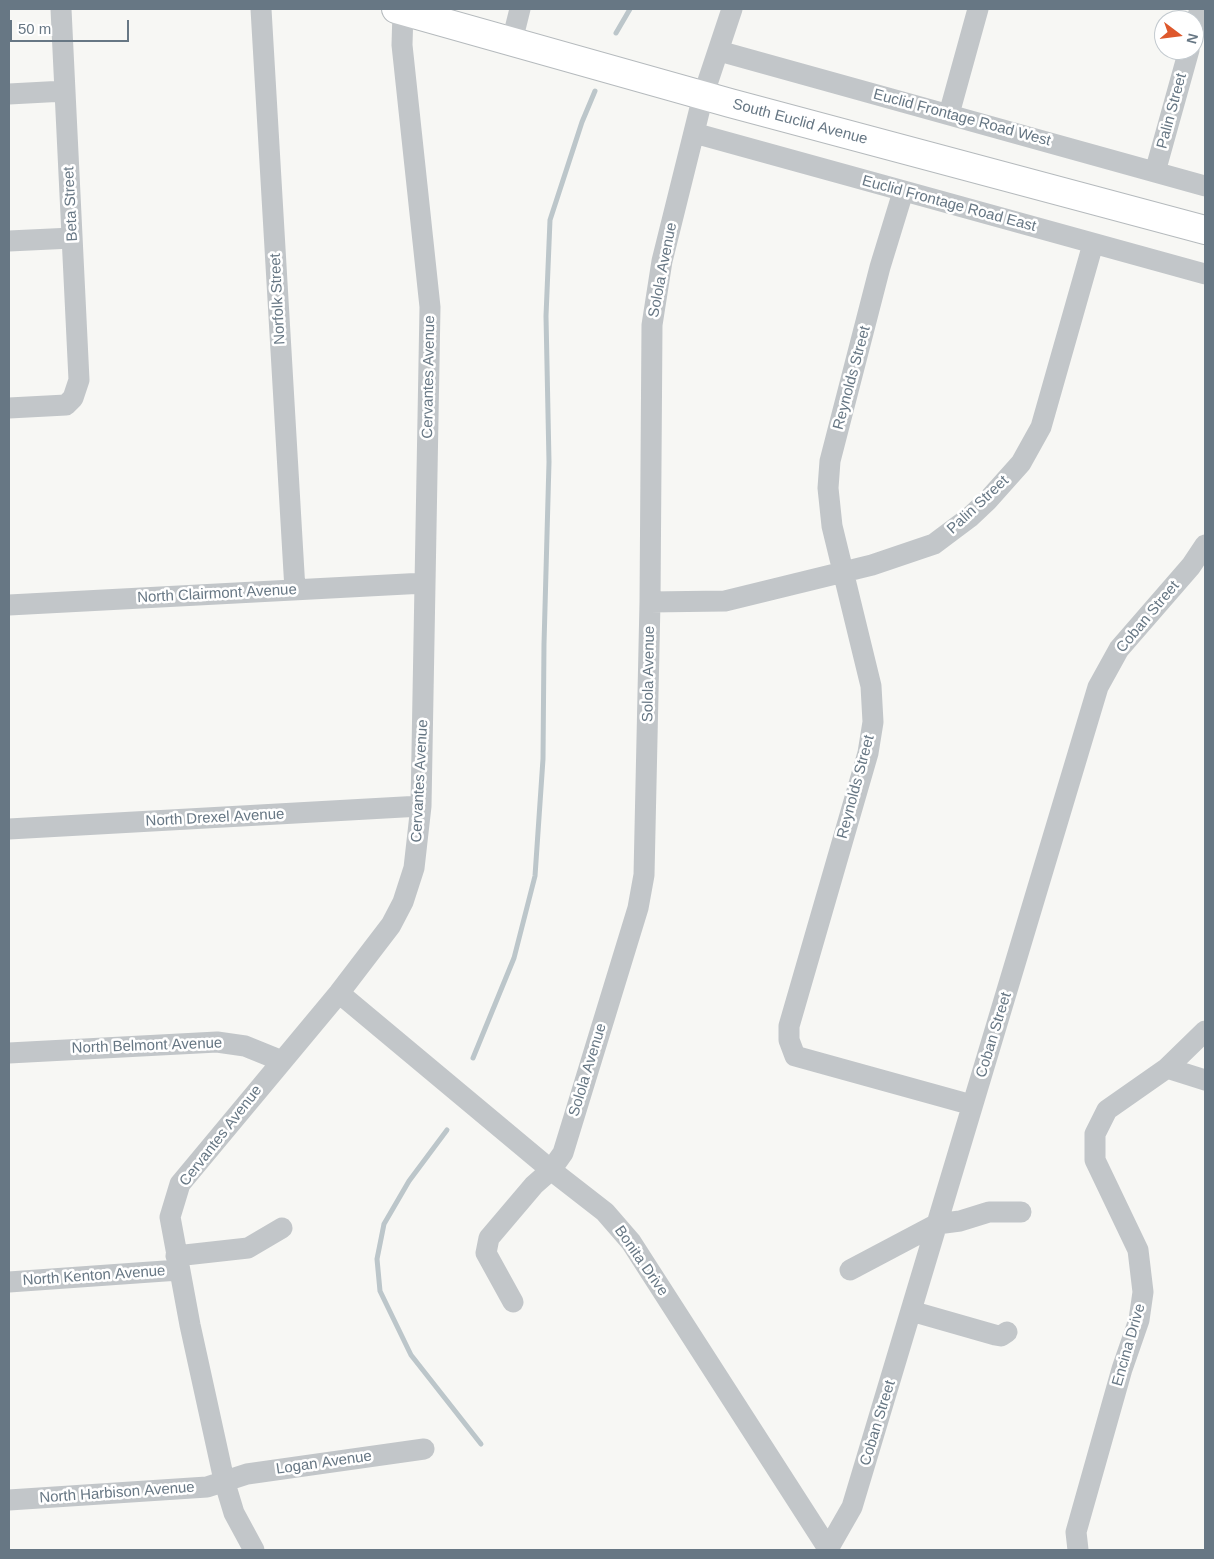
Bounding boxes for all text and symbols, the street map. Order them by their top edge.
scale bar [12,10,131,42]
north arrow [1154,10,1204,60]
text: 50 m [18,20,51,37]
text: N [1183,32,1202,46]
street label: Palin Street [1153,71,1191,151]
street label: Euclid Frontage Road West [871,86,1053,150]
street label: South Euclid Avenue [731,95,869,149]
street label: Beta Street [60,166,82,242]
street label: Euclid Frontage Road East [860,172,1038,236]
street label: Solola Avenue [645,221,681,319]
street label: Norfolk Street [267,253,289,345]
street label: Cervantes Avenue [419,315,439,439]
street label: Reynolds Street [829,324,875,432]
street label: Palin Street [944,472,1012,538]
street label: Coban Street [1113,577,1183,657]
street label: North Clairmont Avenue [137,581,297,607]
street label: Solola Avenue [639,626,659,722]
street label: Cervantes Avenue [408,719,432,843]
street label: Reynolds Street [833,733,879,841]
street label: North Drexel Avenue [145,805,285,831]
street label: Coban Street [972,990,1016,1080]
street label: Solola Avenue [565,1021,611,1119]
street label: North Belmont Avenue [71,1034,223,1058]
street label: Cervantes Avenue [176,1082,266,1190]
street label: Bonita Drive [610,1222,672,1300]
street label: North Kenton Avenue [22,1262,166,1290]
street label: Encina Drive [1109,1302,1149,1388]
street label: Coban Street [856,1378,900,1468]
street label: Logan Avenue [275,1447,373,1479]
street label: North Harbison Avenue [39,1479,195,1507]

